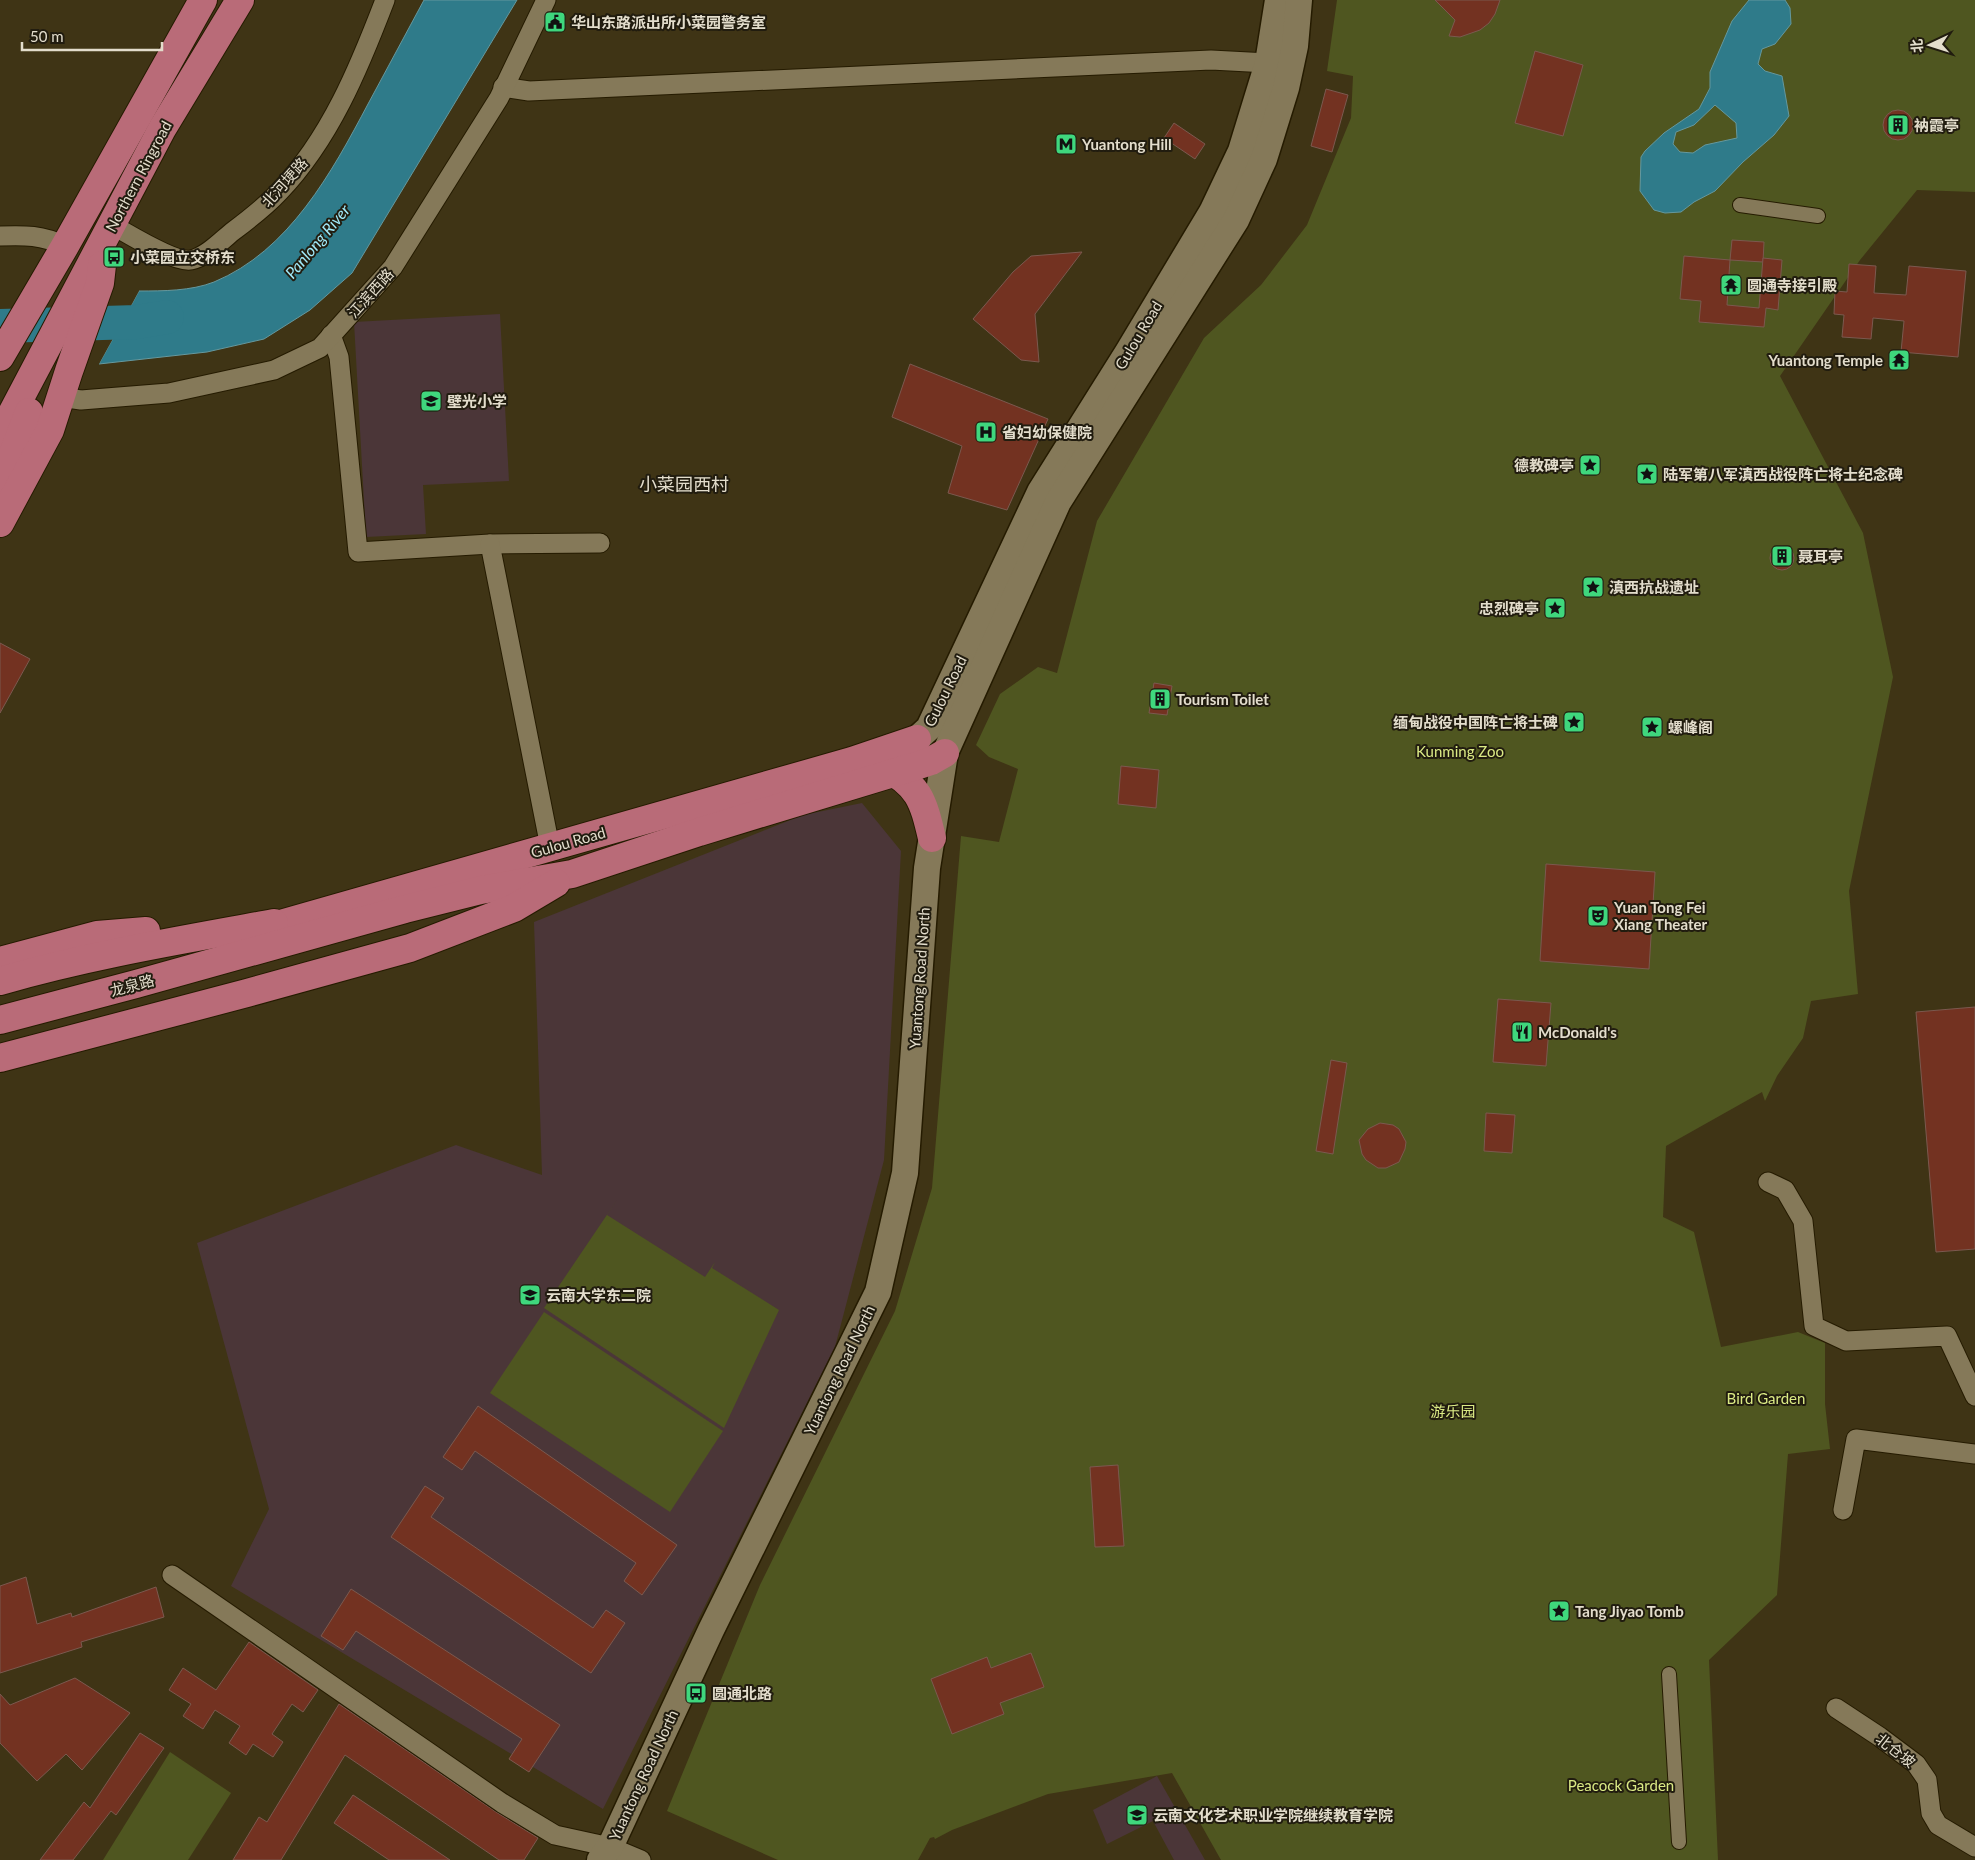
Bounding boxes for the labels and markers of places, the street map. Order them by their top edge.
public building icon: 华山东路派出所小菜园警务室 [543,10,567,34]
place label: 华山东路派出所小菜园警务室 [571,13,766,31]
building icon: 衲霞亭 [1886,113,1910,137]
place label: 衲霞亭 [1914,116,1959,134]
metro station icon: Yuantong Hill [1054,132,1078,156]
place label: Yuantong Hill [1081,135,1172,153]
bus stop icon: 小菜园立交桥东 [102,245,126,269]
place label: 小菜园立交桥东 [130,248,235,266]
temple icon: 圆通寺接引殿 [1719,273,1743,297]
place label: 圆通寺接引殿 [1747,276,1837,294]
temple icon: Yuantong Temple [1887,348,1911,372]
place label: Yuantong Temple [1767,351,1883,369]
school or university icon: 壁光小学 [419,389,443,413]
place label: 壁光小学 [447,392,507,410]
hospital icon: 省妇幼保健院 [974,420,998,444]
place label: 省妇幼保健院 [1002,423,1092,441]
place icon: 德教碑亭 [1578,453,1602,477]
place label: 德教碑亭 [1514,456,1574,474]
place icon: 陆军第八军滇西战役阵亡将士纪念碑 [1635,462,1659,486]
place label: 陆军第八军滇西战役阵亡将士纪念碑 [1663,465,1903,483]
building icon: 聂耳亭 [1770,544,1794,568]
place label: 聂耳亭 [1798,547,1843,565]
place icon: 滇西抗战遗址 [1581,575,1605,599]
place label: 滇西抗战遗址 [1609,578,1699,596]
place icon: 忠烈碑亭 [1543,596,1567,620]
place label: 忠烈碑亭 [1479,599,1539,617]
building icon: Tourism Toilet [1148,687,1172,711]
place label: Tourism Toilet [1176,690,1269,708]
place icon: 缅甸战役中国阵亡将士碑 [1562,710,1586,734]
place label: 缅甸战役中国阵亡将士碑 [1393,713,1558,731]
place icon: 螺峰阁 [1640,715,1664,739]
place label: 螺峰阁 [1668,718,1713,736]
place label: Yuan Tong Fei Xiang Theater [1613,898,1707,933]
theatre icon: Yuan Tong Fei Xiang Theater [1586,904,1610,928]
restaurant icon: McDonald's [1510,1020,1534,1044]
place label: McDonald's [1538,1023,1617,1041]
school or university icon: 云南大学东二院 [518,1283,542,1307]
place label: 云南大学东二院 [546,1286,651,1304]
place icon: Tang Jiyao Tomb [1547,1599,1571,1623]
place label: Tang Jiyao Tomb [1575,1602,1684,1620]
bus stop icon: 圆通北路 [684,1681,708,1705]
place label: 圆通北路 [712,1684,772,1702]
school or university icon: 云南文化艺术职业学院继续教育学院 [1125,1803,1149,1827]
place label: 云南文化艺术职业学院继续教育学院 [1153,1806,1393,1824]

